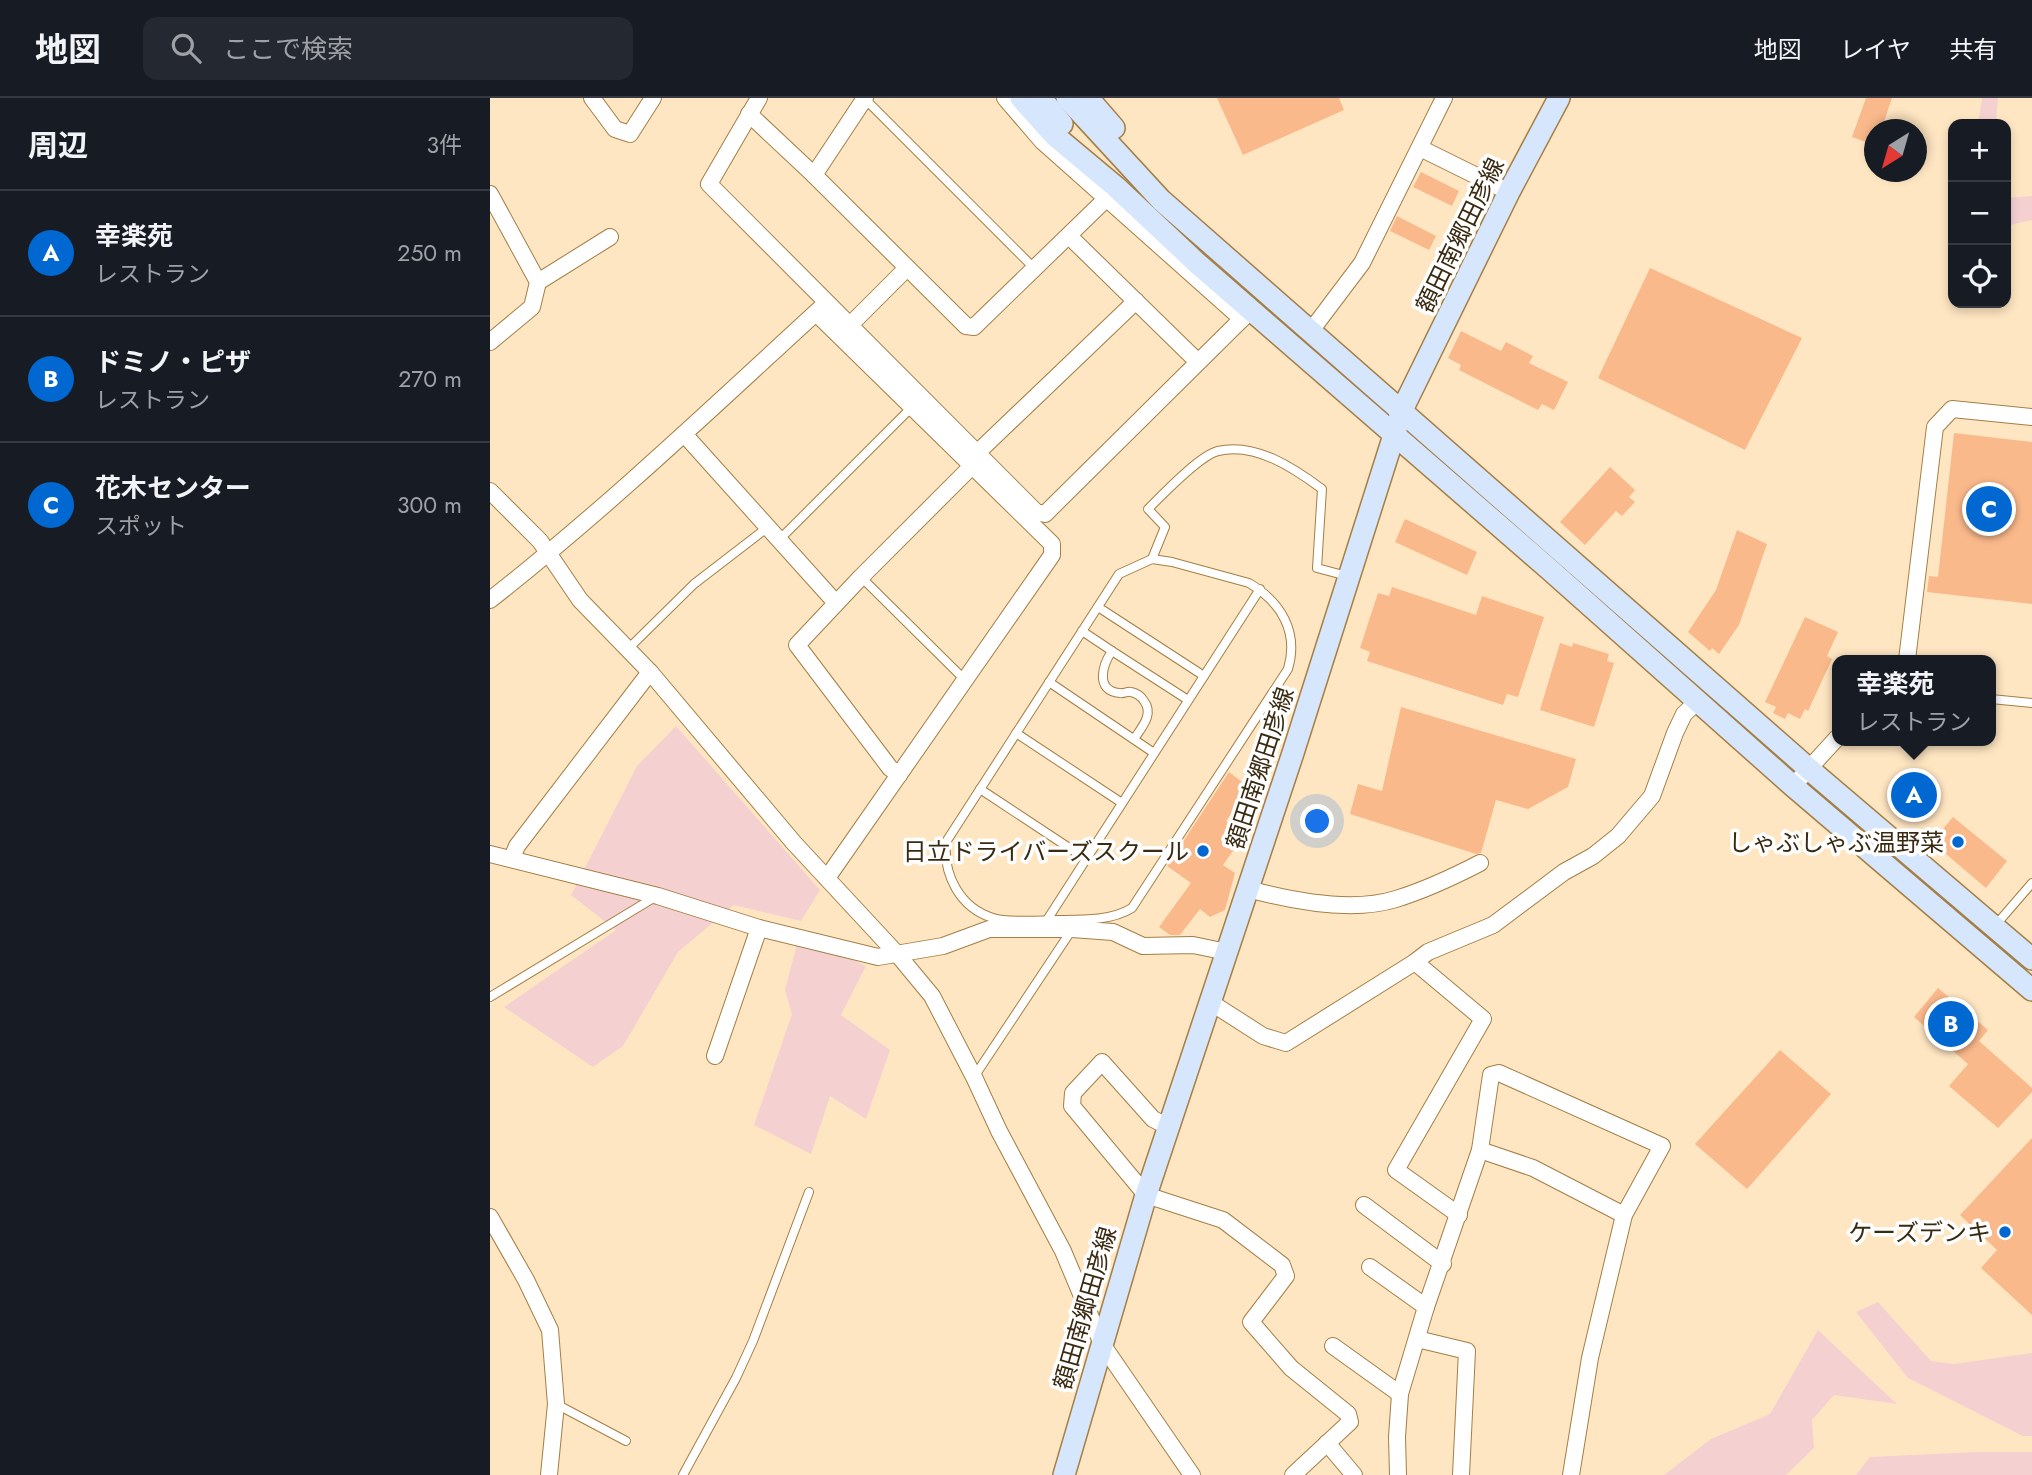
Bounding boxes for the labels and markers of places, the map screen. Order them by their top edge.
pin: C [1966,483,2012,535]
pin: A [1891,769,1937,821]
place label: しゃぶしゃぶ温野菜 [1728,825,1944,860]
place label: 日立ドライバーズスクール [903,834,1189,869]
marker: しゃぶしゃぶ温野菜 [1950,834,1966,850]
marker: 日立ドライバーズスクール [1195,843,1211,859]
pin: B [1928,998,1974,1050]
place label: ケーズデンキ [1848,1215,1991,1250]
marker: ケーズデンキ [1997,1224,2013,1240]

